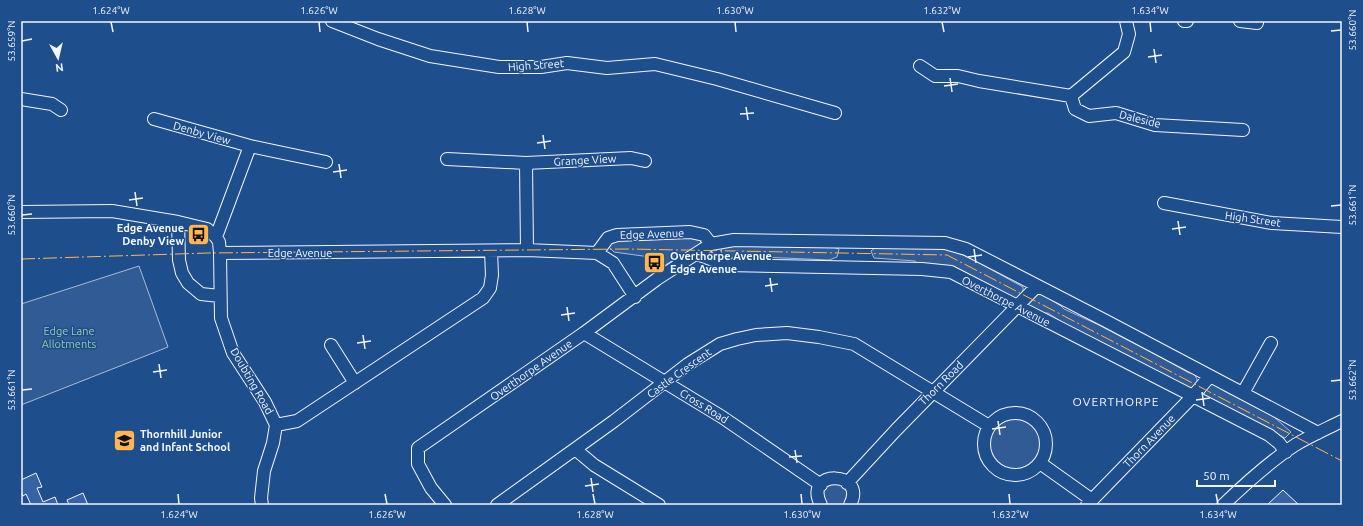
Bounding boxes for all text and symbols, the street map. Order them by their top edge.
text: 1.624°W [92,5,130,16]
text: 1.626°W [300,5,338,16]
text: 1.628°W [508,5,546,16]
text: 1.630°W [716,5,754,16]
text: 1.632°W [923,5,961,16]
text: 1.634°W [1131,5,1169,16]
text: 53.660°N [1347,9,1358,51]
text: 53.659°N [6,20,17,62]
north arrow [38,38,78,78]
street label: High Street [508,57,565,73]
text: N [54,61,64,74]
street label: Daleside [1118,108,1162,130]
street label: Denby View [172,119,232,147]
street label: Grange View [553,152,617,168]
text: 53.661°N [1347,184,1358,226]
text: 53.660°N [6,194,17,236]
street label: High Street [1224,209,1282,229]
bus stop icon: Edge Avenue Denby View [186,221,212,247]
place label: Edge Avenue Denby View [117,222,184,247]
street label: Edge Avenue [620,227,684,241]
street label: Edge Avenue [268,247,332,259]
bus stop icon: Overthorpe Avenue Edge Avenue [641,249,667,275]
place label: Overthorpe Avenue Edge Avenue [670,250,772,275]
street label: Overthorpe Avenue [960,274,1052,328]
park label: Edge Lane Allotments [42,325,97,350]
street label: Overthorpe Avenue [488,337,574,403]
street label: Castle Crescent [645,345,714,400]
street label: Doubting Road [228,346,276,416]
street label: Thorn Road [917,359,965,407]
text: 53.662°N [1347,359,1358,401]
text: 53.661°N [6,369,17,411]
street label: Cross Road [678,386,730,426]
district label: OVERTHORPE [1073,395,1159,408]
street label: Thorn Avenue [1121,412,1177,470]
school or university icon: Thornhill Junior and Infant School [112,427,138,453]
place label: Thornhill Junior and Infant School [140,428,231,453]
scale bar [1197,462,1275,488]
text: 50 m [1203,469,1230,482]
text: 1.624°W [160,509,198,520]
text: 1.626°W [368,509,406,520]
text: 1.628°W [576,509,614,520]
text: 1.630°W [783,509,821,520]
text: 1.632°W [991,509,1029,520]
text: 1.634°W [1199,509,1237,520]

